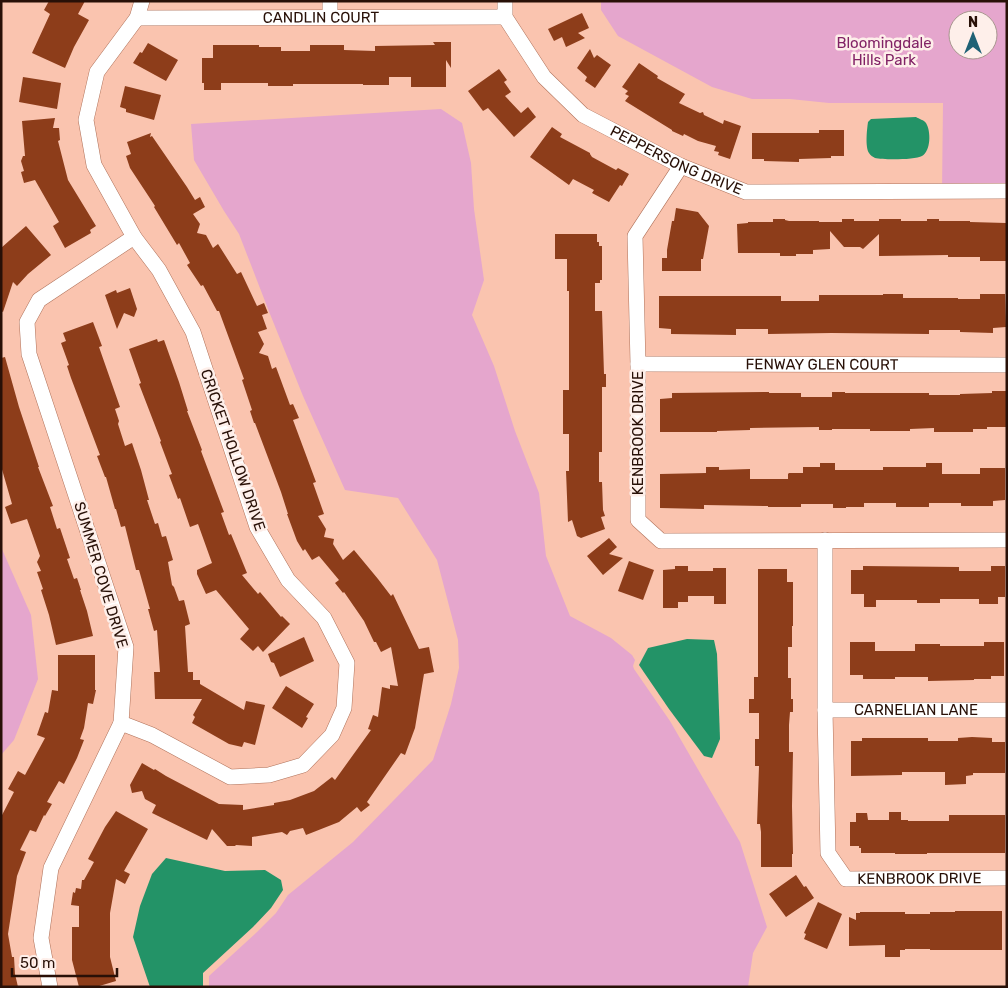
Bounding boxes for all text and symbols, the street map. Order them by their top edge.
street label: CANDLIN COURT [263,8,380,27]
north arrow [948,10,998,60]
text: N [968,14,978,31]
park label: Bloomingdale Hills Park [836,34,932,69]
street label: PEPPERSONG DRIVE [607,122,745,199]
street label: FENWAY GLEN COURT [746,355,899,374]
street label: CRICKET HOLLOW DRIVE [197,367,269,533]
street label: KENBROOK DRIVE [629,371,647,495]
street label: SUMMER COVE DRIVE [70,500,132,650]
street label: CARNELIAN LANE [854,701,978,719]
street label: KENBROOK DRIVE [857,869,982,888]
scale bar [12,946,118,978]
text: 50 m [20,954,55,972]

